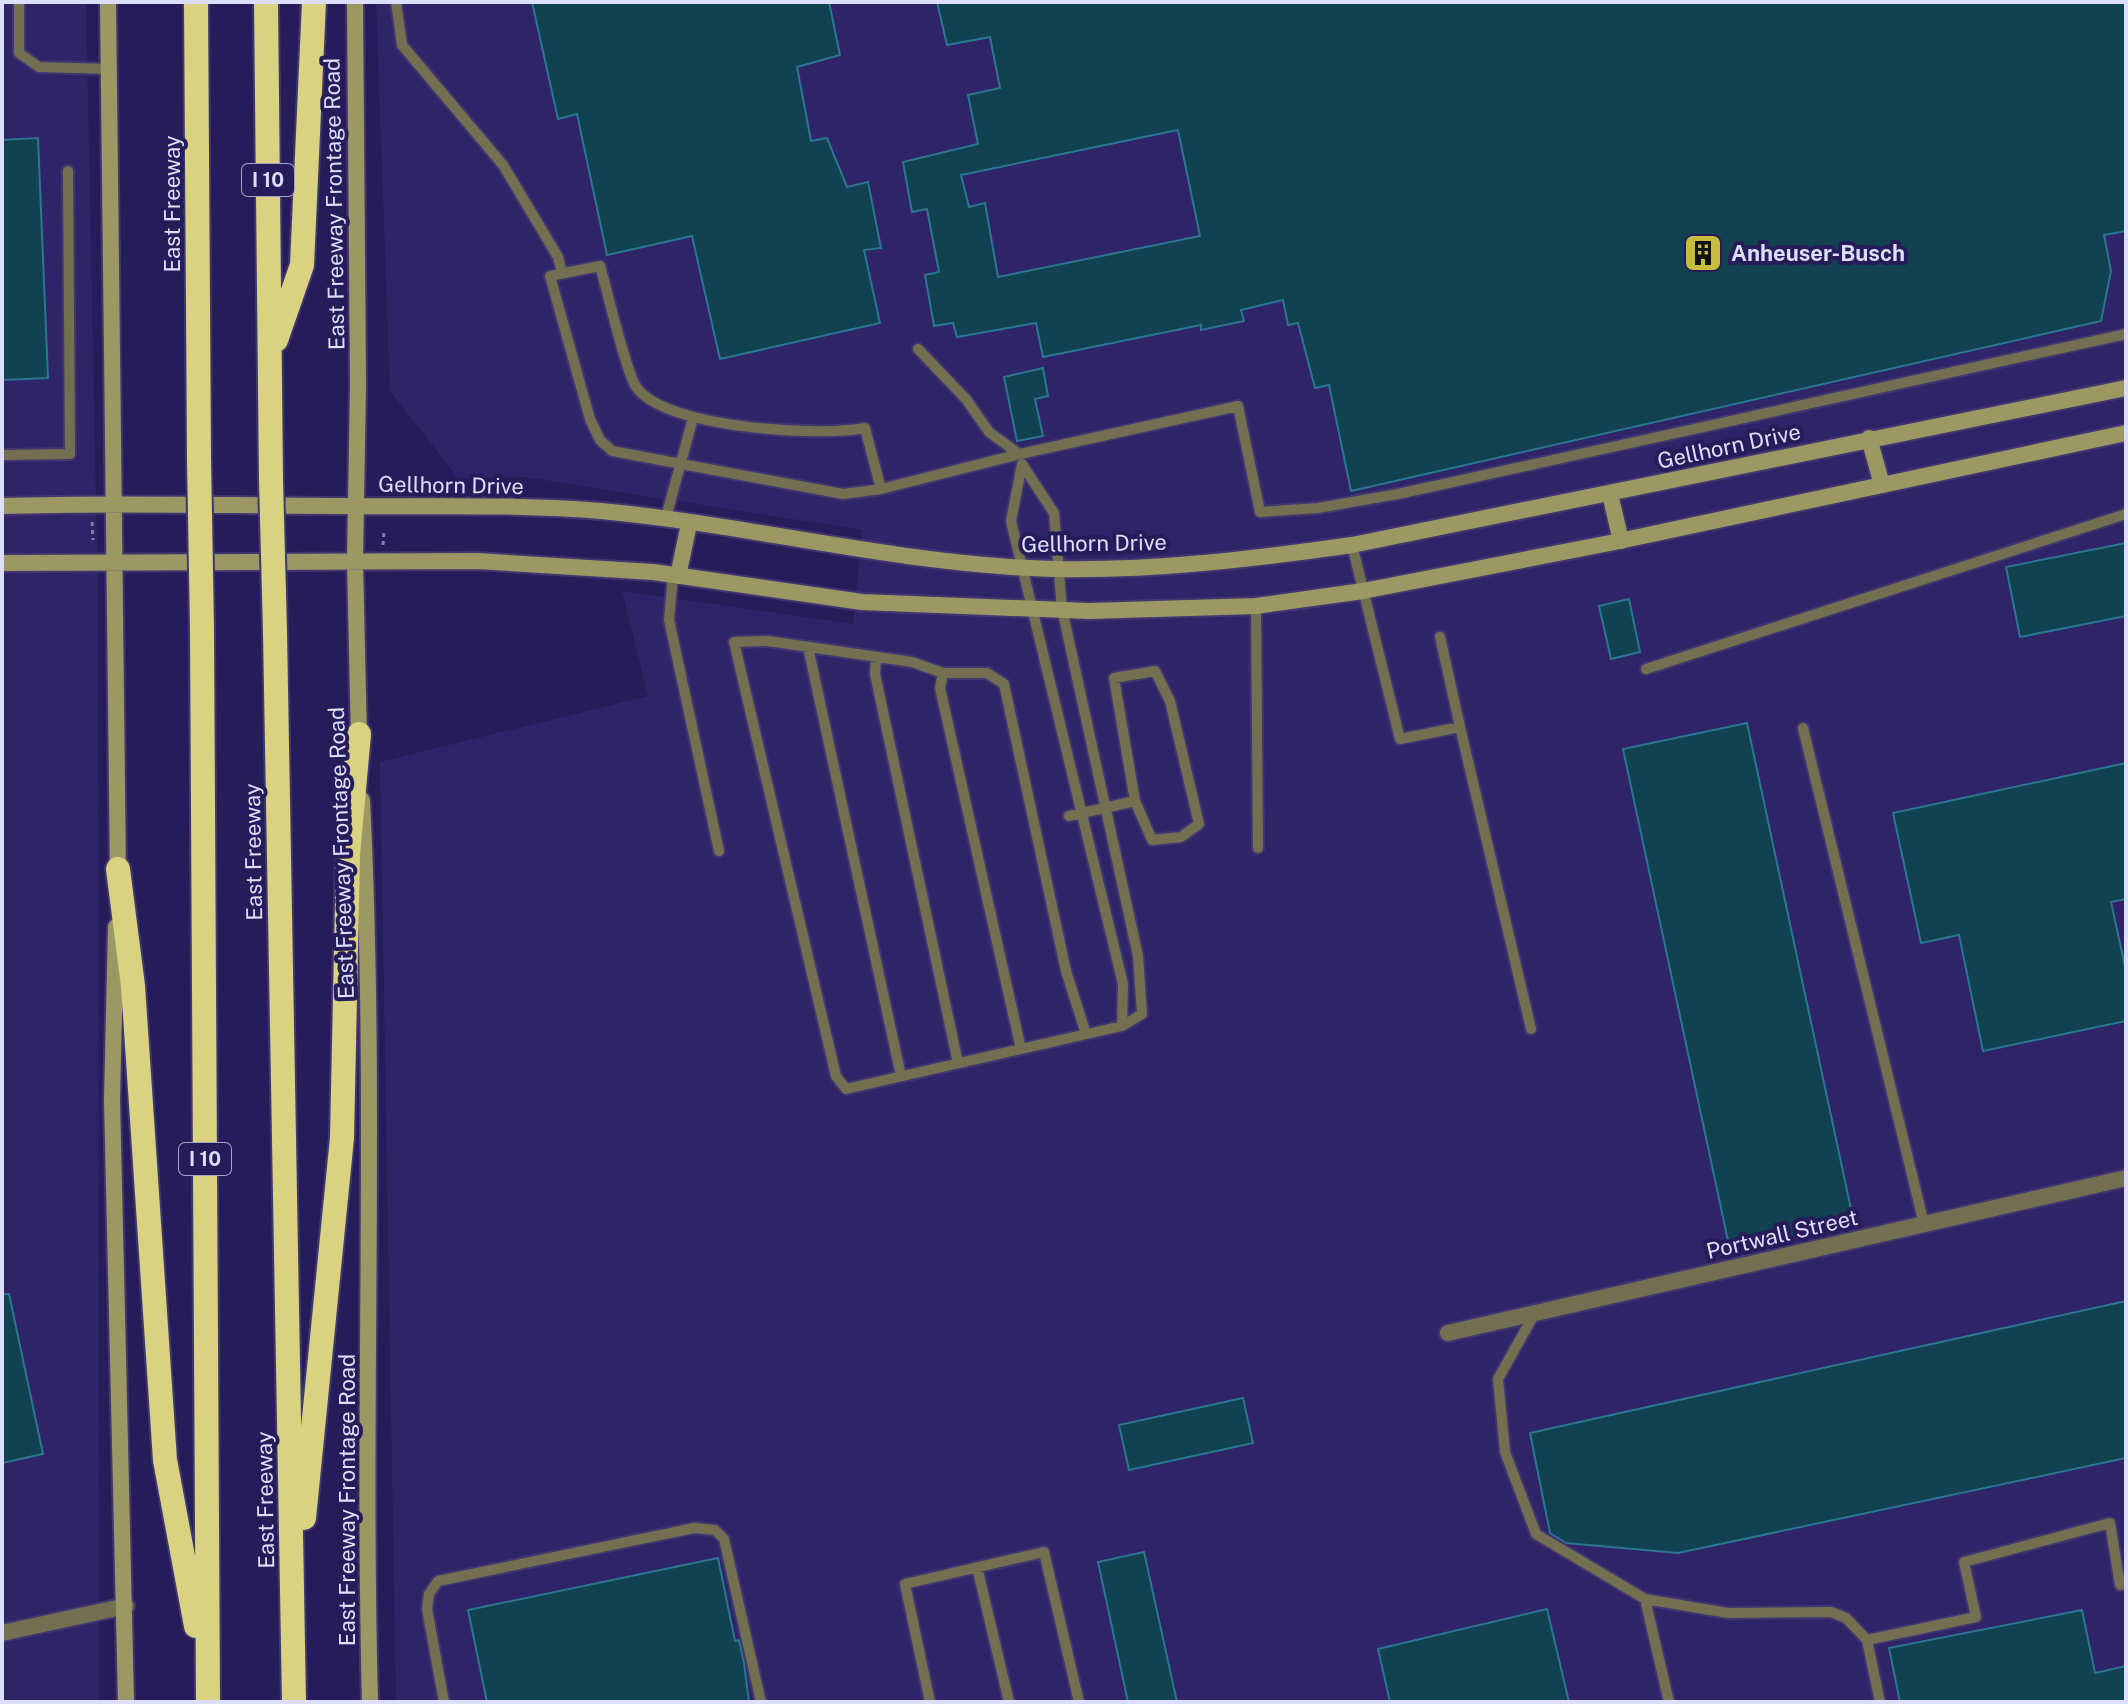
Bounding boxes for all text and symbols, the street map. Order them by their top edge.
street label: East Freeway Frontage Road [318,58,350,350]
street label: East Freeway [159,135,185,273]
road number: I 10 [242,164,294,196]
building icon: Anheuser-Busch [1682,232,1724,274]
place label: Anheuser-Busch [1731,240,1905,266]
street label: Gellhorn Drive [1655,418,1803,474]
street label: Gellhorn Drive [378,471,524,499]
street label: Gellhorn Drive [1021,529,1167,557]
street label: East Freeway Frontage Road [323,707,359,999]
street label: East Freeway [239,783,267,921]
road number: I 10 [179,1143,231,1175]
street label: Portwall Street [1704,1204,1860,1264]
street label: East Freeway Frontage Road [334,1354,360,1646]
street label: East Freeway [251,1431,279,1569]

